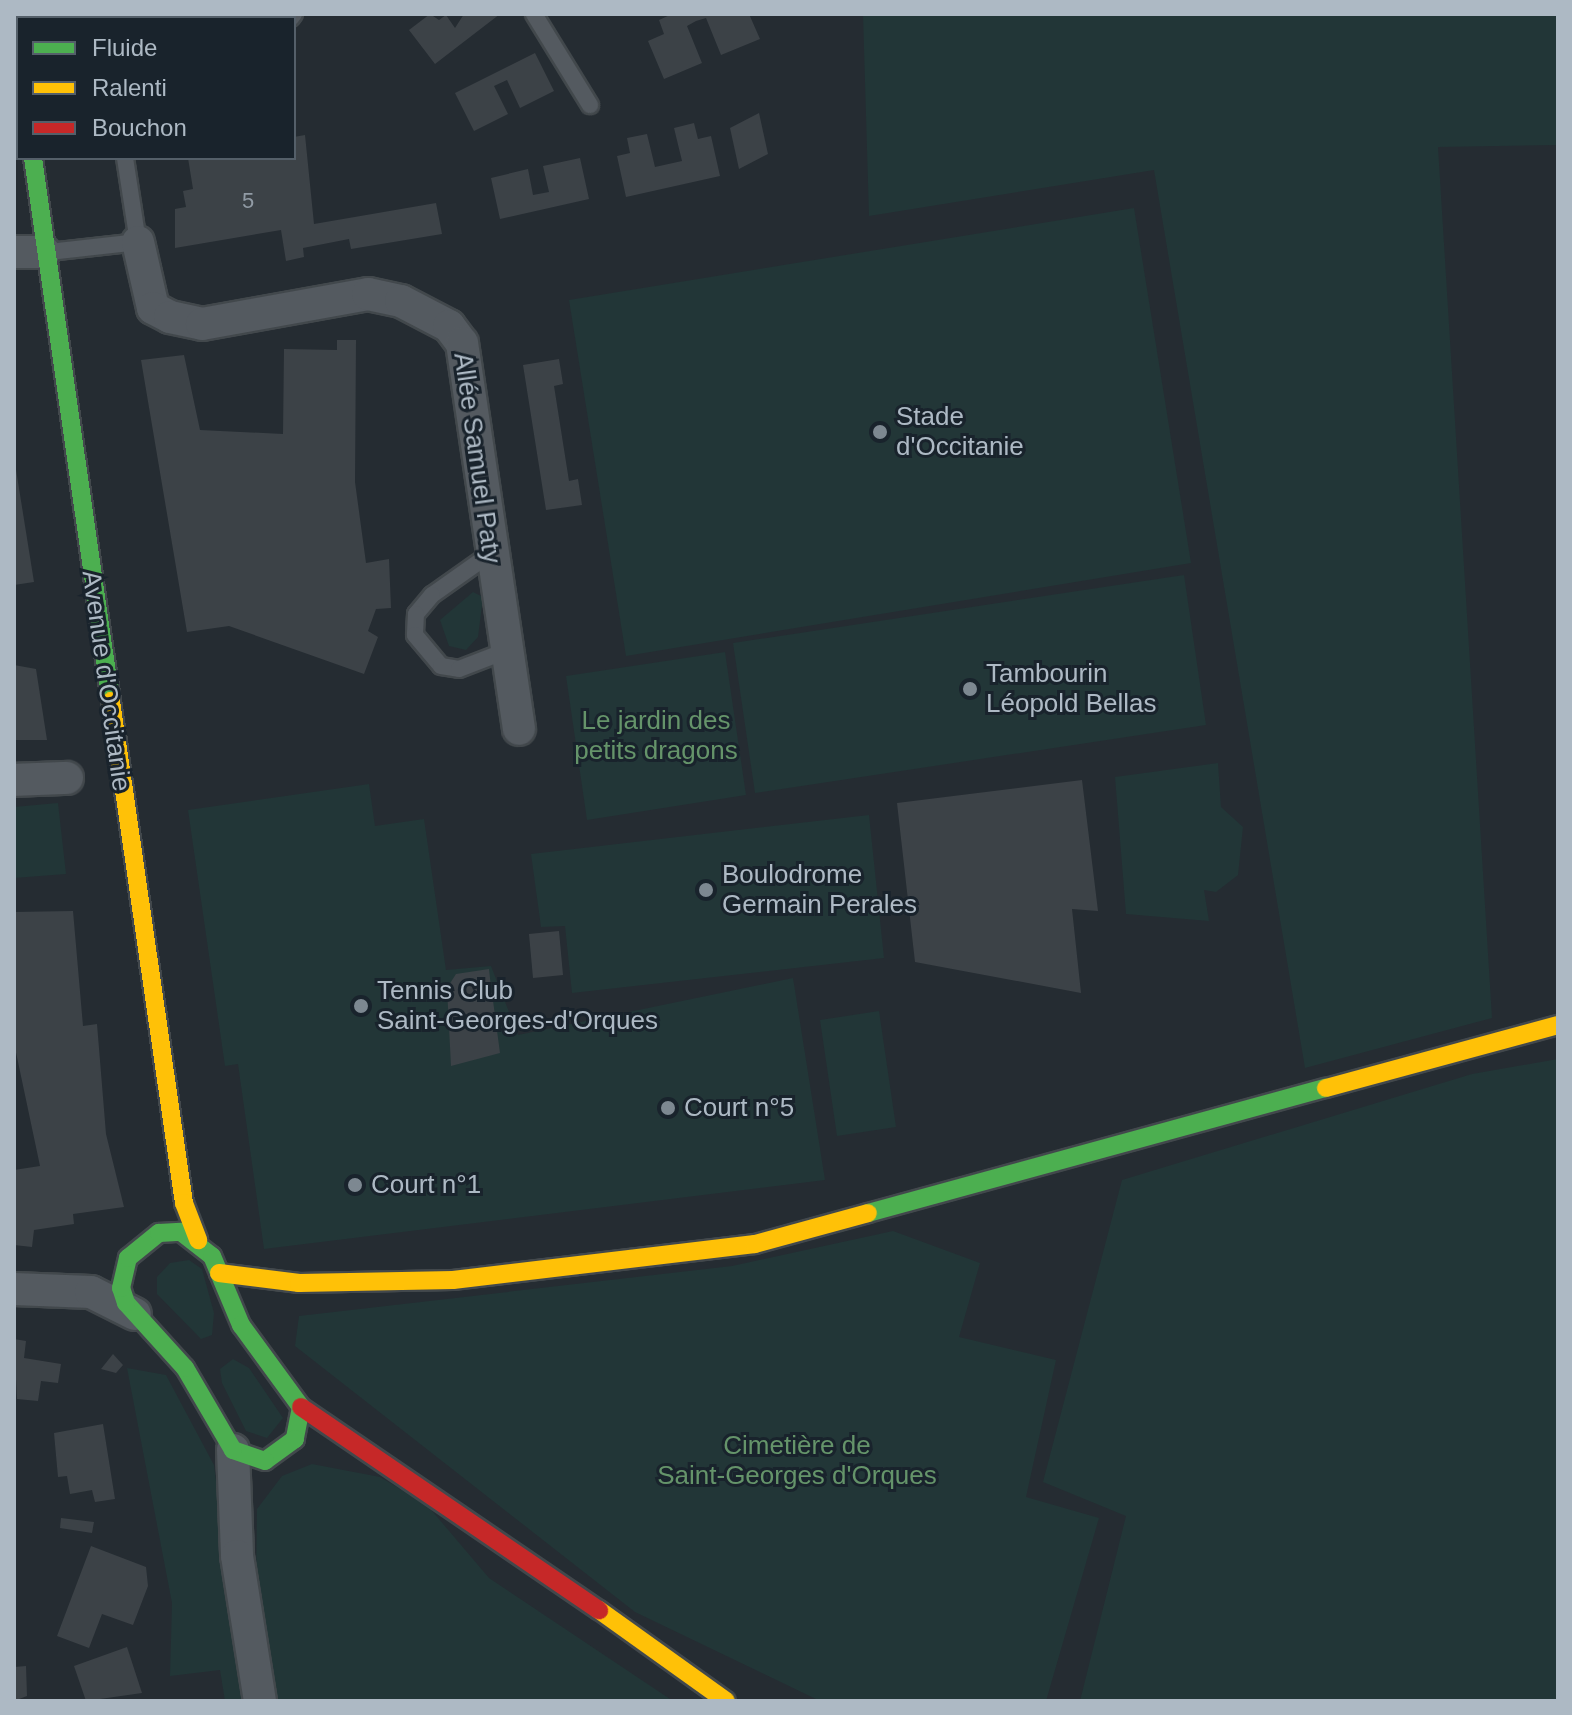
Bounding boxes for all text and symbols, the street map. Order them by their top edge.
legend [16,16,296,160]
text: Fluide [92,34,157,61]
text: Ralenti [92,74,167,101]
text: Bouchon [92,114,187,141]
house number: 5 [242,188,254,214]
street label: Allée Samuel Paty [447,351,507,565]
place label: Stade d'Occitanie [896,401,1024,462]
marker: Stade d'Occitanie [871,423,889,441]
street label: Avenue d'Occitanie [75,569,137,793]
place label: Tambourin Léopold Bellas [986,658,1157,720]
marker: Tambourin Léopold Bellas [961,680,979,698]
park label: Le jardin des petits dragons [574,705,738,766]
place label: Boulodrome Germain Perales [722,859,917,920]
marker: Boulodrome Germain Perales [697,881,715,899]
place label: Tennis Club Saint-Georges-d'Orques [377,975,658,1036]
marker: Tennis Club Saint-Georges-d'Orques [352,997,370,1015]
place label: Court n°5 [684,1092,794,1124]
marker: Court n°5 [659,1099,677,1117]
place label: Court n°1 [371,1169,481,1201]
marker: Court n°1 [346,1176,364,1194]
park label: Cimetière de Saint-Georges d'Orques [657,1430,937,1492]

